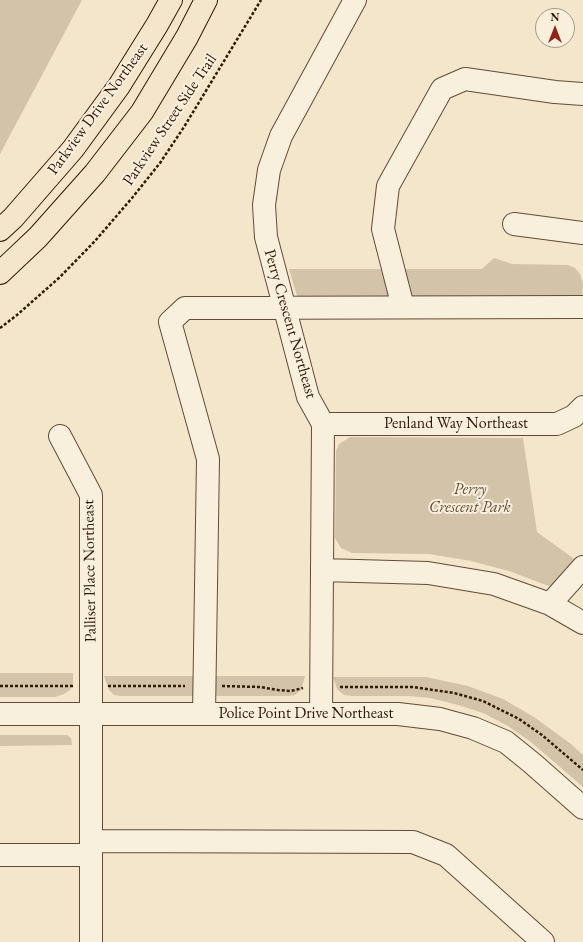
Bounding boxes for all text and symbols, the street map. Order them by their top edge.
north arrow [535,8,575,48]
text: N [551,10,559,24]
street label: Parkview Drive Northeast [44,39,152,179]
street label: Parkview Street Side Trail [119,51,221,189]
street label: Perry Crescent Northeast [259,247,321,401]
street label: Penland Way Northeast [384,414,528,434]
park label: Perry Crescent Park [429,480,511,518]
street label: Palliser Place Northeast [79,500,101,642]
street label: Police Point Drive Northeast [218,704,394,724]

